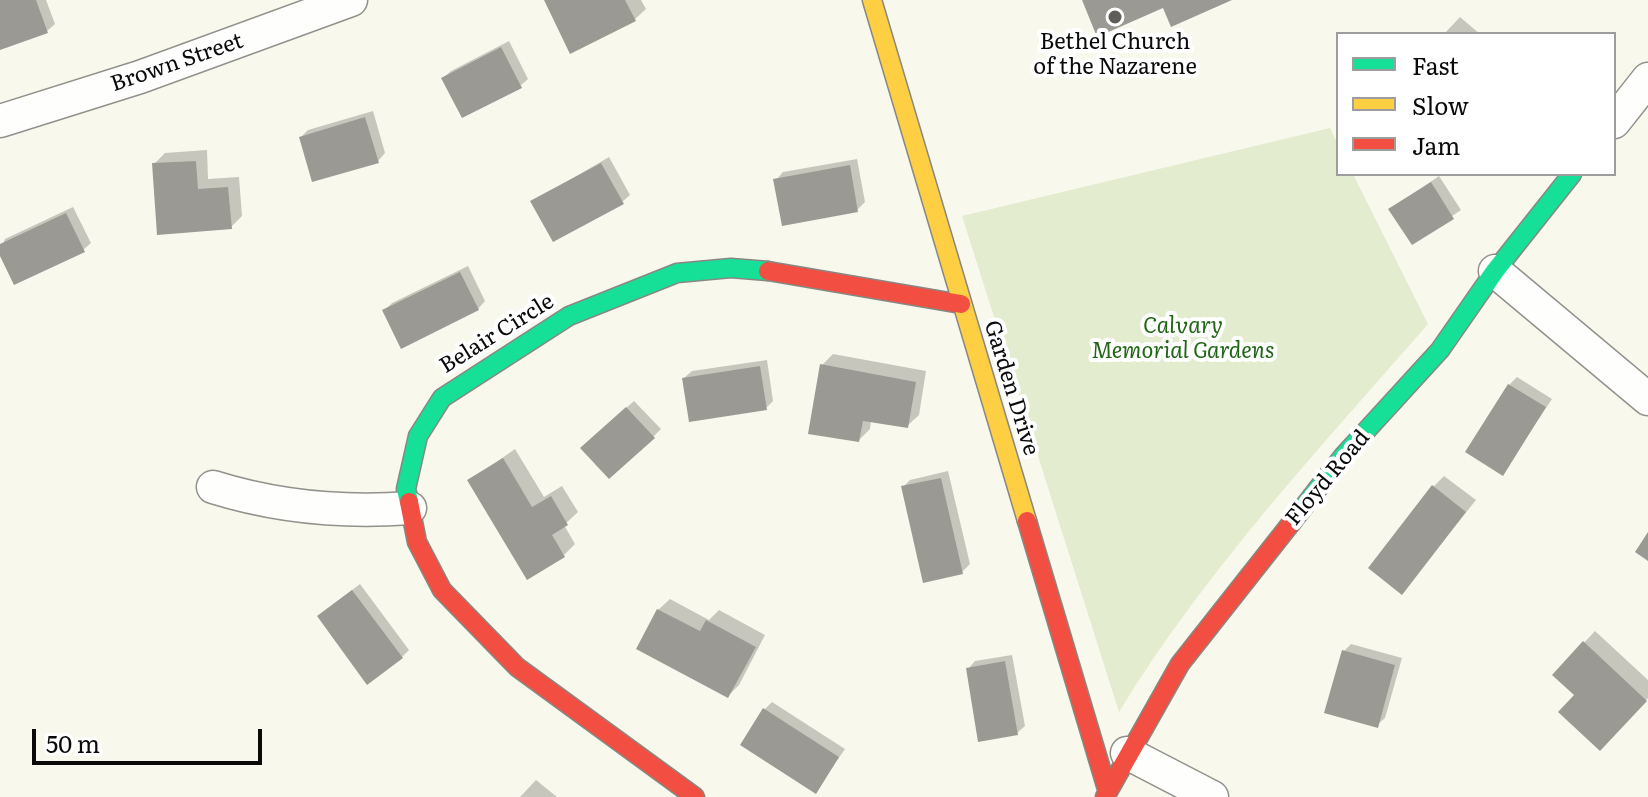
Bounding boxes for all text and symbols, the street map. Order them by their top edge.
marker: Bethel Church of the Nazarene [1106,8,1124,26]
street label: Brown Street [107,28,247,98]
place label: Bethel Church of the Nazarene [1033,30,1197,82]
legend [1336,32,1616,176]
text: Fast [1412,47,1459,82]
text: Slow [1412,87,1469,122]
text: Jam [1412,127,1460,162]
street label: Belair Circle [435,289,559,379]
park label: Calvary Memorial Gardens [1092,314,1274,366]
street label: Garden Drive [978,317,1044,459]
street label: Floyd Road [1281,425,1375,531]
scale bar [36,713,266,763]
text: 50 m [46,725,100,760]

